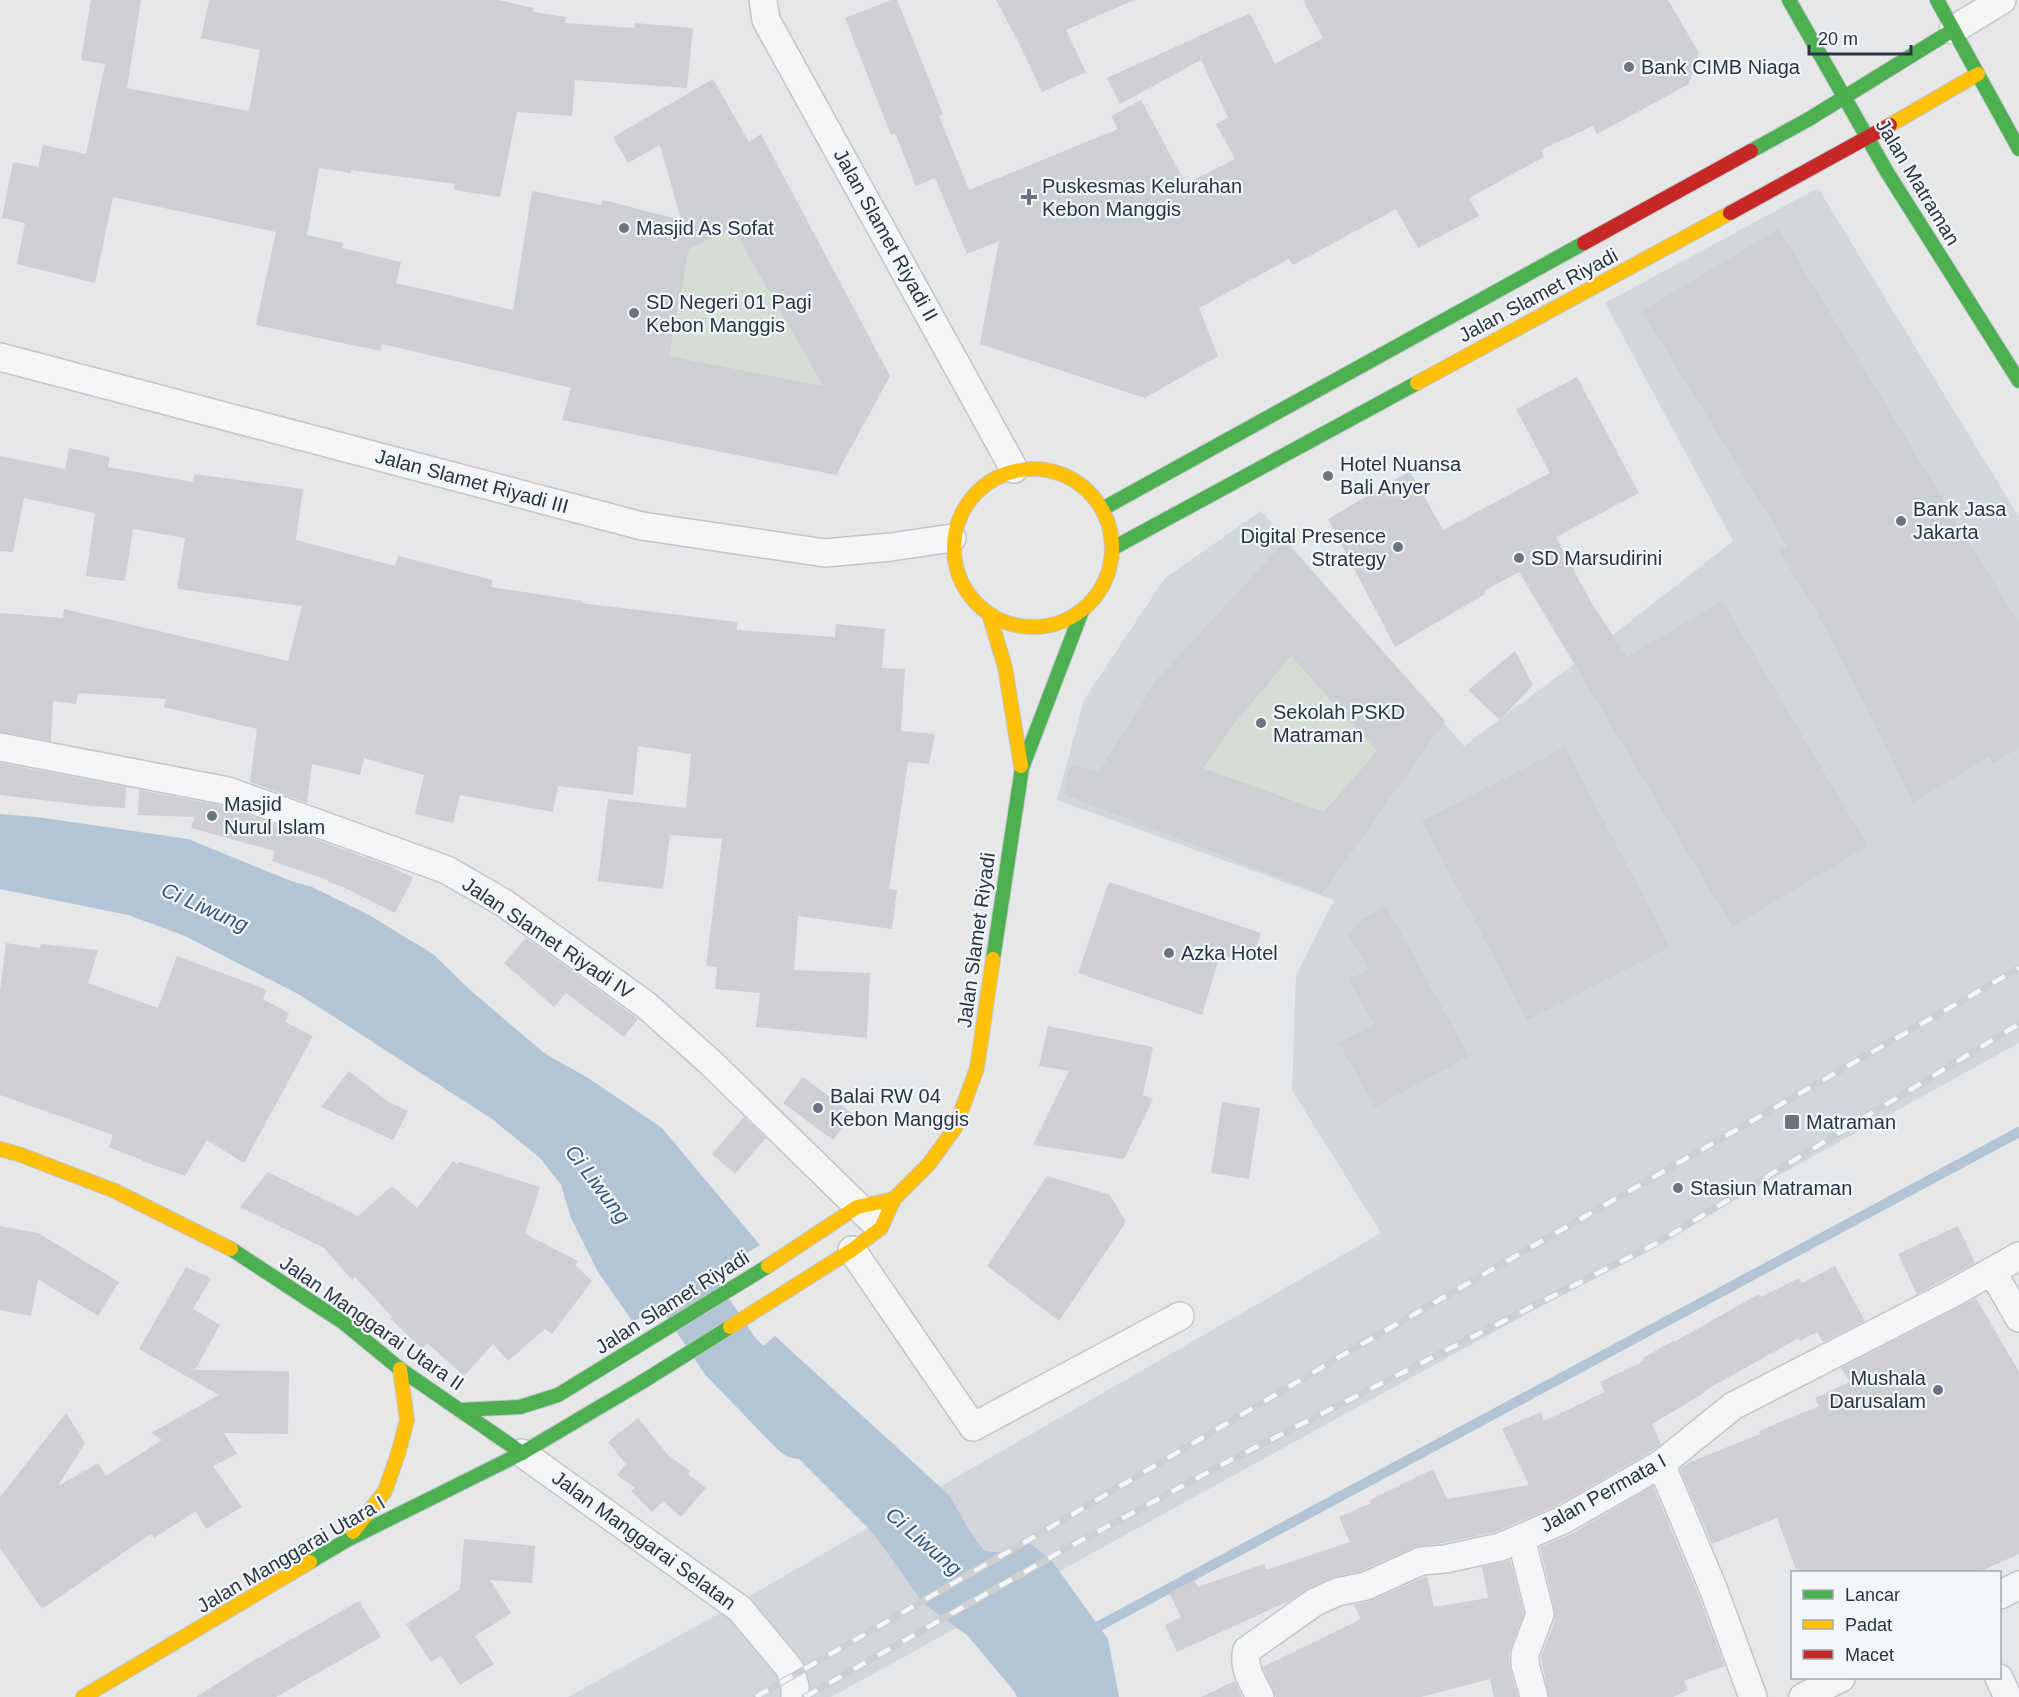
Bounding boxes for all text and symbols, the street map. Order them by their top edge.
scale bar [1809,18,1911,56]
text: 20 m [1818,29,1858,49]
place label: Bank CIMB Niaga [1641,56,1801,78]
marker: Bank CIMB Niaga [1622,60,1636,74]
street label: Jalan Matraman [1872,115,1964,249]
street label: Jalan Slamet Riyadi II [829,145,943,325]
place label: Puskesmas Kelurahan Kebon Manggis [1042,175,1242,220]
marker: Puskesmas Kelurahan Kebon Manggis [1020,188,1038,206]
place label: Masjid As Sofat [636,217,774,239]
marker: Masjid As Sofat [617,221,631,235]
street label: Jalan Slamet Riyadi [1455,244,1621,346]
place label: SD Negeri 01 Pagi Kebon Manggis [646,291,812,336]
marker: SD Negeri 01 Pagi Kebon Manggis [627,306,641,320]
street label: Jalan Slamet Riyadi III [373,445,571,517]
place label: Hotel Nuansa Bali Anyer [1340,453,1462,498]
marker: Hotel Nuansa Bali Anyer [1321,469,1335,483]
place label: Bank Jasa Jakarta [1913,498,2007,543]
marker: Bank Jasa Jakarta [1894,514,1908,528]
place label: Digital Presence Strategy [1240,525,1386,570]
marker: Digital Presence Strategy [1391,540,1405,554]
place label: SD Marsudirini [1531,547,1662,569]
marker: SD Marsudirini [1512,551,1526,565]
place label: Sekolah PSKD Matraman [1273,701,1405,746]
marker: Sekolah PSKD Matraman [1254,716,1268,730]
place label: Masjid Nurul Islam [224,793,325,838]
marker: Masjid Nurul Islam [205,809,219,823]
street label: Jalan Slamet Riyadi [953,851,999,1029]
street label: Jalan Slamet Riyadi IV [458,873,638,1004]
water label: Ci Liwung [158,878,252,936]
place label: Azka Hotel [1181,942,1278,964]
marker: Azka Hotel [1162,946,1176,960]
place label: Balai RW 04 Kebon Manggis [830,1085,969,1130]
marker: Balai RW 04 Kebon Manggis [811,1101,825,1115]
place label: Matraman [1806,1111,1896,1133]
marker: Matraman [1783,1113,1801,1131]
water label: Ci Liwung [561,1140,635,1228]
place label: Stasiun Matraman [1690,1177,1852,1199]
marker: Stasiun Matraman [1671,1181,1685,1195]
street label: Jalan Slamet Riyadi [591,1246,753,1358]
street label: Jalan Manggarai Utara II [276,1251,468,1395]
place label: Mushala Darusalam [1829,1367,1927,1412]
marker: Mushala Darusalam [1931,1383,1945,1397]
street label: Jalan Permata I [1536,1449,1670,1537]
street label: Jalan Manggarai Selatan [548,1466,740,1614]
street label: Jalan Manggarai Utara I [193,1491,389,1617]
water label: Ci Liwung [882,1502,967,1580]
legend [1791,1571,2001,1679]
text: Lancar [1845,1585,1900,1605]
text: Padat [1845,1615,1892,1635]
text: Macet [1845,1645,1894,1665]

